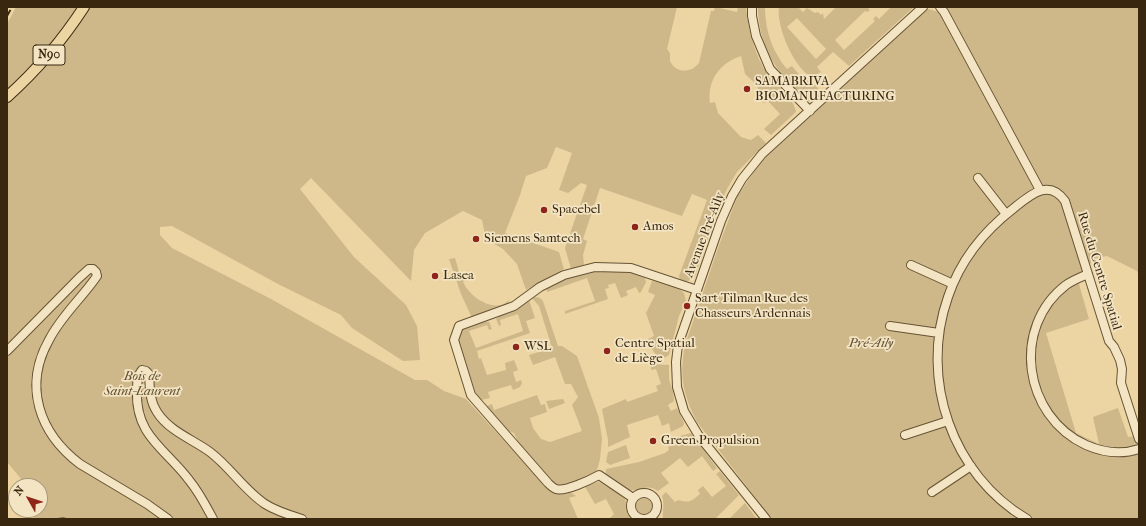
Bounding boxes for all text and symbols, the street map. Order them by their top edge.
road number: N90 [33,45,65,65]
place label: SAMABRIVA BIOMANUFACTURING [755,74,895,105]
marker: SAMABRIVA BIOMANUFACTURING [742,84,752,94]
street label: Avenue Pré-Aily [682,190,728,280]
place label: Spacebel [552,202,601,218]
marker: Spacebel [539,205,549,215]
street label: Rue du Centre Spatial [1074,210,1124,332]
place label: Amos [643,219,674,235]
marker: Amos [630,222,640,232]
place label: Siemens Samtech [484,231,581,247]
marker: Siemens Samtech [471,234,481,244]
place label: Lasea [443,268,474,284]
marker: Lasea [430,271,440,281]
place label: Sart Tilman Rue des Chasseurs Ardennais [695,291,811,322]
marker: Sart Tilman Rue des Chasseurs Ardennais [682,301,692,311]
place label: Centre Spatial de Liège [615,336,695,367]
park label: Pré-Aily [849,336,893,352]
place label: WSL [524,339,551,355]
marker: WSL [511,342,521,352]
marker: Centre Spatial de Liège [602,346,612,356]
park label: Bois de Saint-Laurent [104,369,180,400]
place label: Green Propulsion [661,433,759,449]
marker: Green Propulsion [648,436,658,446]
north arrow [8,478,48,518]
text: N [11,483,27,498]

